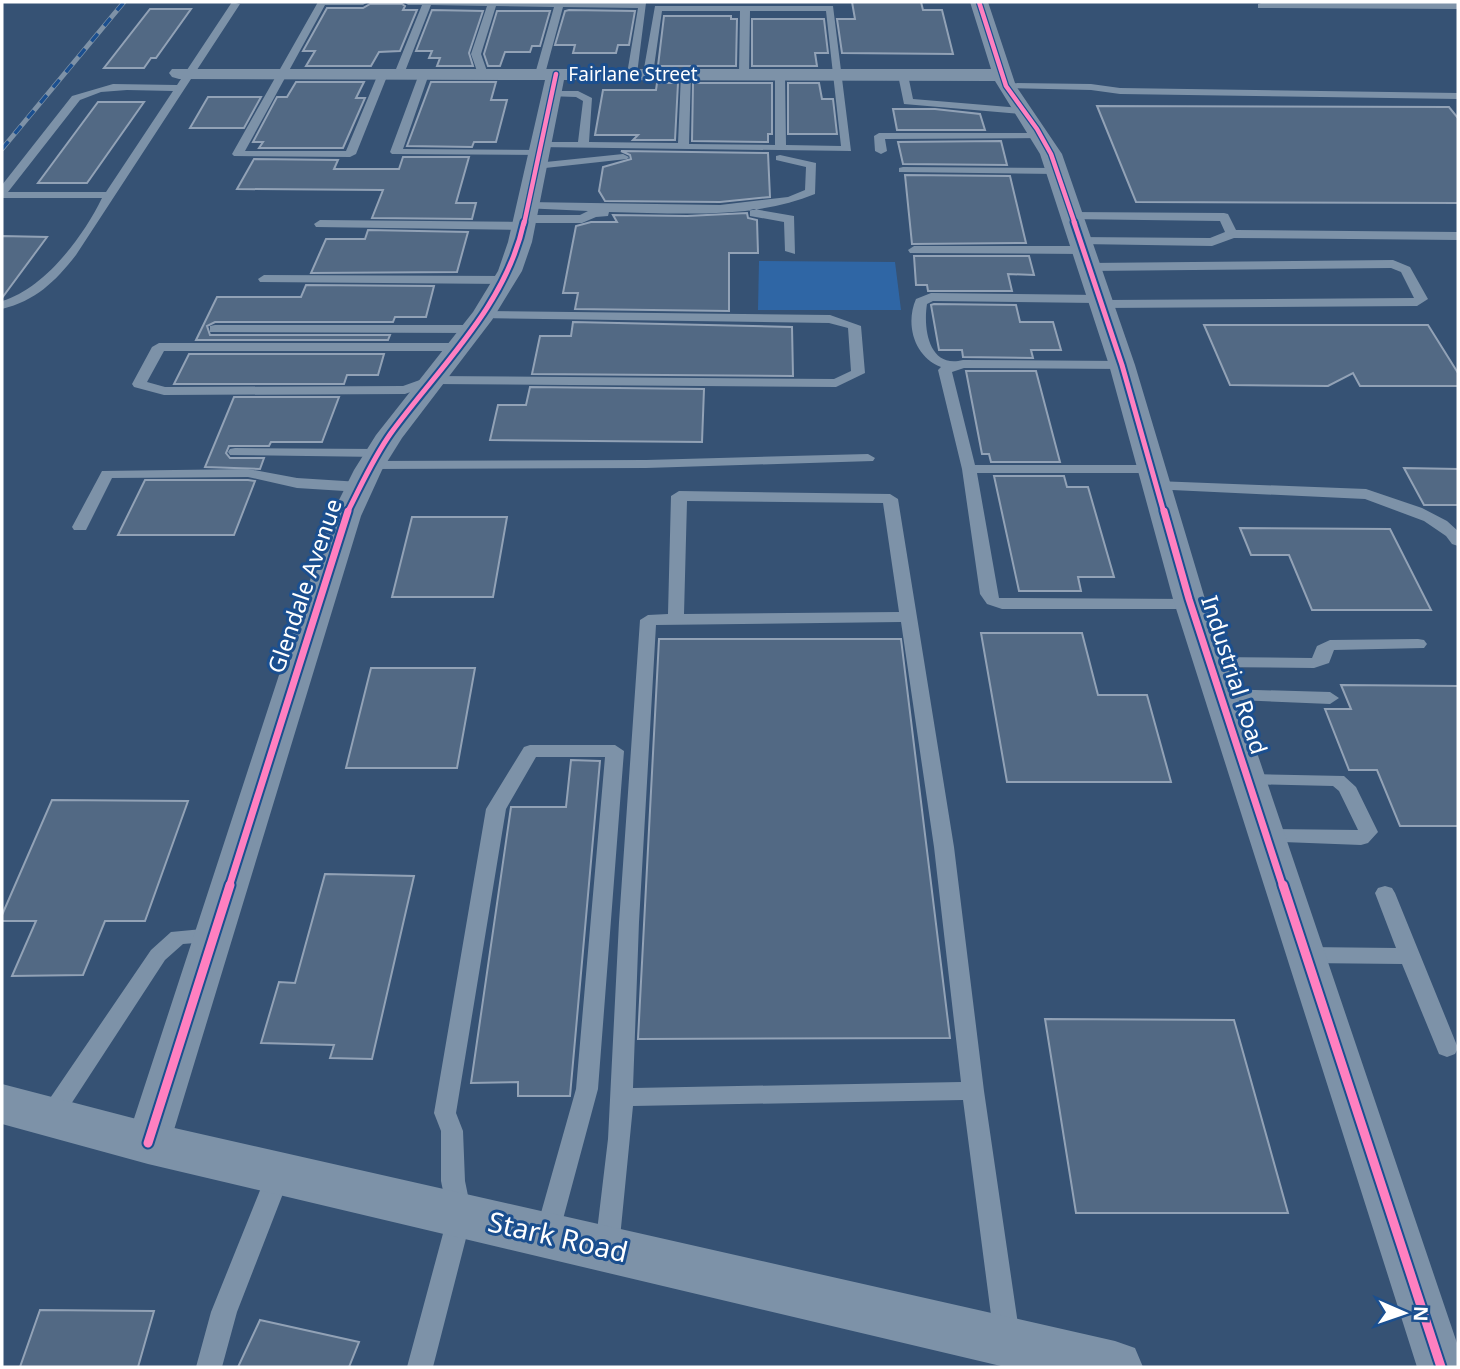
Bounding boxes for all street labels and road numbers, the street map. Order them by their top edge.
street label: Fairlane Street [568,61,698,87]
street label: Glendale Avenue [259,494,349,677]
street label: Industrial Road [1194,591,1276,758]
street label: Stark Road [485,1202,632,1271]

